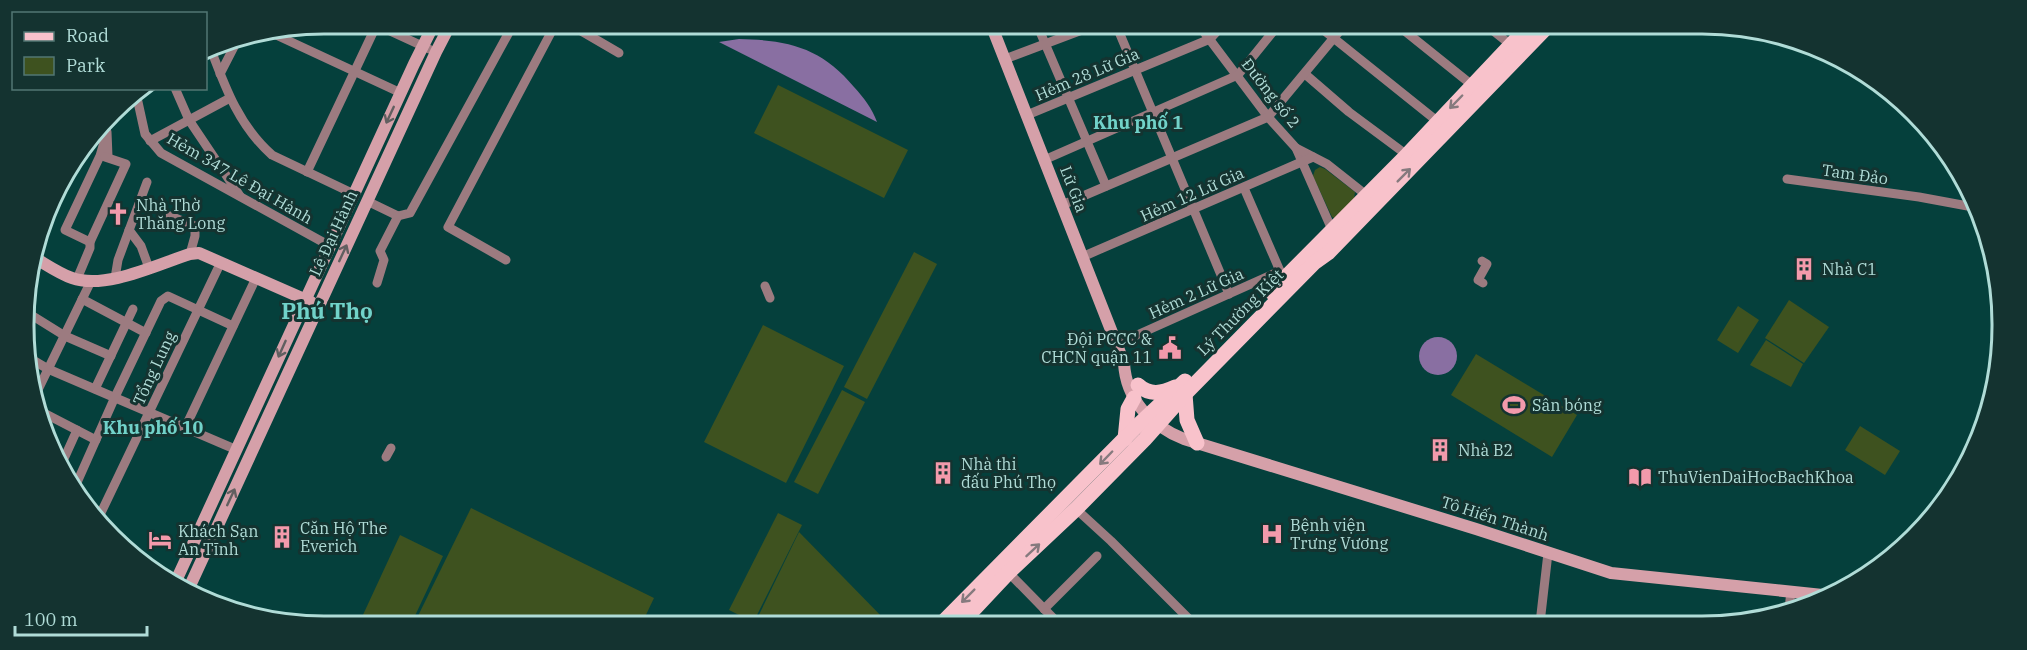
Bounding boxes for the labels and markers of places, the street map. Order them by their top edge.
place label: Nhà Thờ Thăng Long [136,195,226,233]
church icon: Nhà Thờ Thăng Long [105,201,131,227]
building icon: Nhà C1 [1791,256,1817,282]
place label: Nhà C1 [1822,259,1877,279]
place label: Đội PCCC & CHCN quận 11 [1041,329,1152,367]
public building icon: Đội PCCC & CHCN quận 11 [1157,335,1183,361]
sports icon: Sân bóng [1501,392,1527,418]
place label: Sân bóng [1532,395,1602,415]
building icon: Nhà B2 [1427,437,1453,463]
place label: Nhà B2 [1458,440,1513,460]
place label: Nhà thi đấu Phú Thọ [961,454,1056,492]
building icon: Nhà thi đấu Phú Thọ [930,460,956,486]
library icon: ThuVienDaiHocBachKhoa [1627,464,1653,490]
place label: ThuVienDaiHocBachKhoa [1658,467,1854,487]
place label: Bệnh viện Trưng Vương [1290,515,1389,553]
place label: Căn Hộ The Everich [300,518,387,556]
place label: Khách Sạn An Tĩnh [178,521,258,559]
hospital icon: Bệnh viện Trưng Vương [1259,521,1285,547]
building icon: Căn Hộ The Everich [269,524,295,550]
hotel icon: Khách Sạn An Tĩnh [147,527,173,553]

